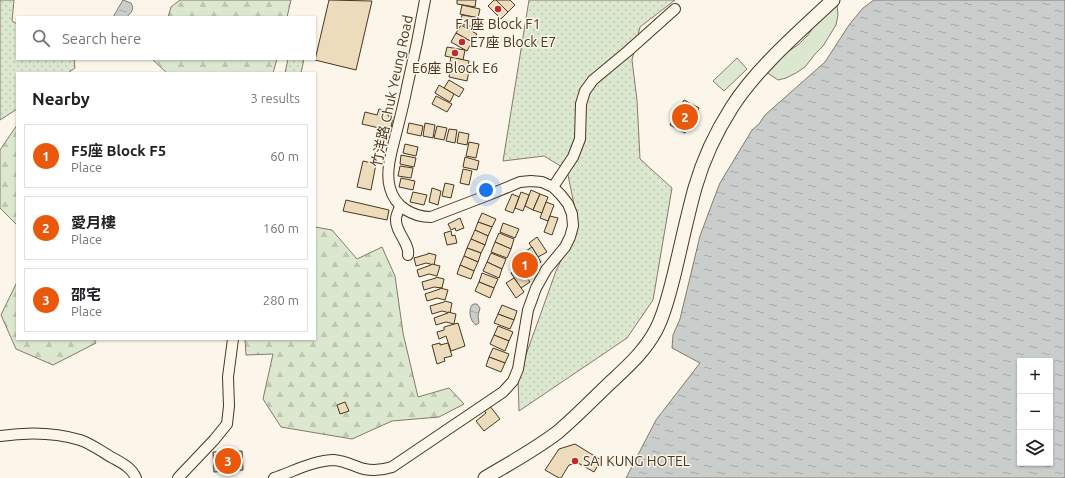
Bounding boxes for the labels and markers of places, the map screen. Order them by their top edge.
marker: F1座 Block F1 [493,4,503,14]
place label: F1座 Block F1 [455,16,541,32]
place label: E7座 Block E7 [470,34,556,50]
marker: E7座 Block E7 [457,37,467,47]
marker: E6座 Block E6 [450,48,460,58]
place label: E6座 Block E6 [412,60,498,76]
pin: 2 [672,102,698,132]
pin: 1 [512,250,538,280]
pin: 3 [215,446,241,476]
place label: SAI KUNG HOTEL [583,453,690,469]
marker: SAI KUNG HOTEL [570,456,580,466]

